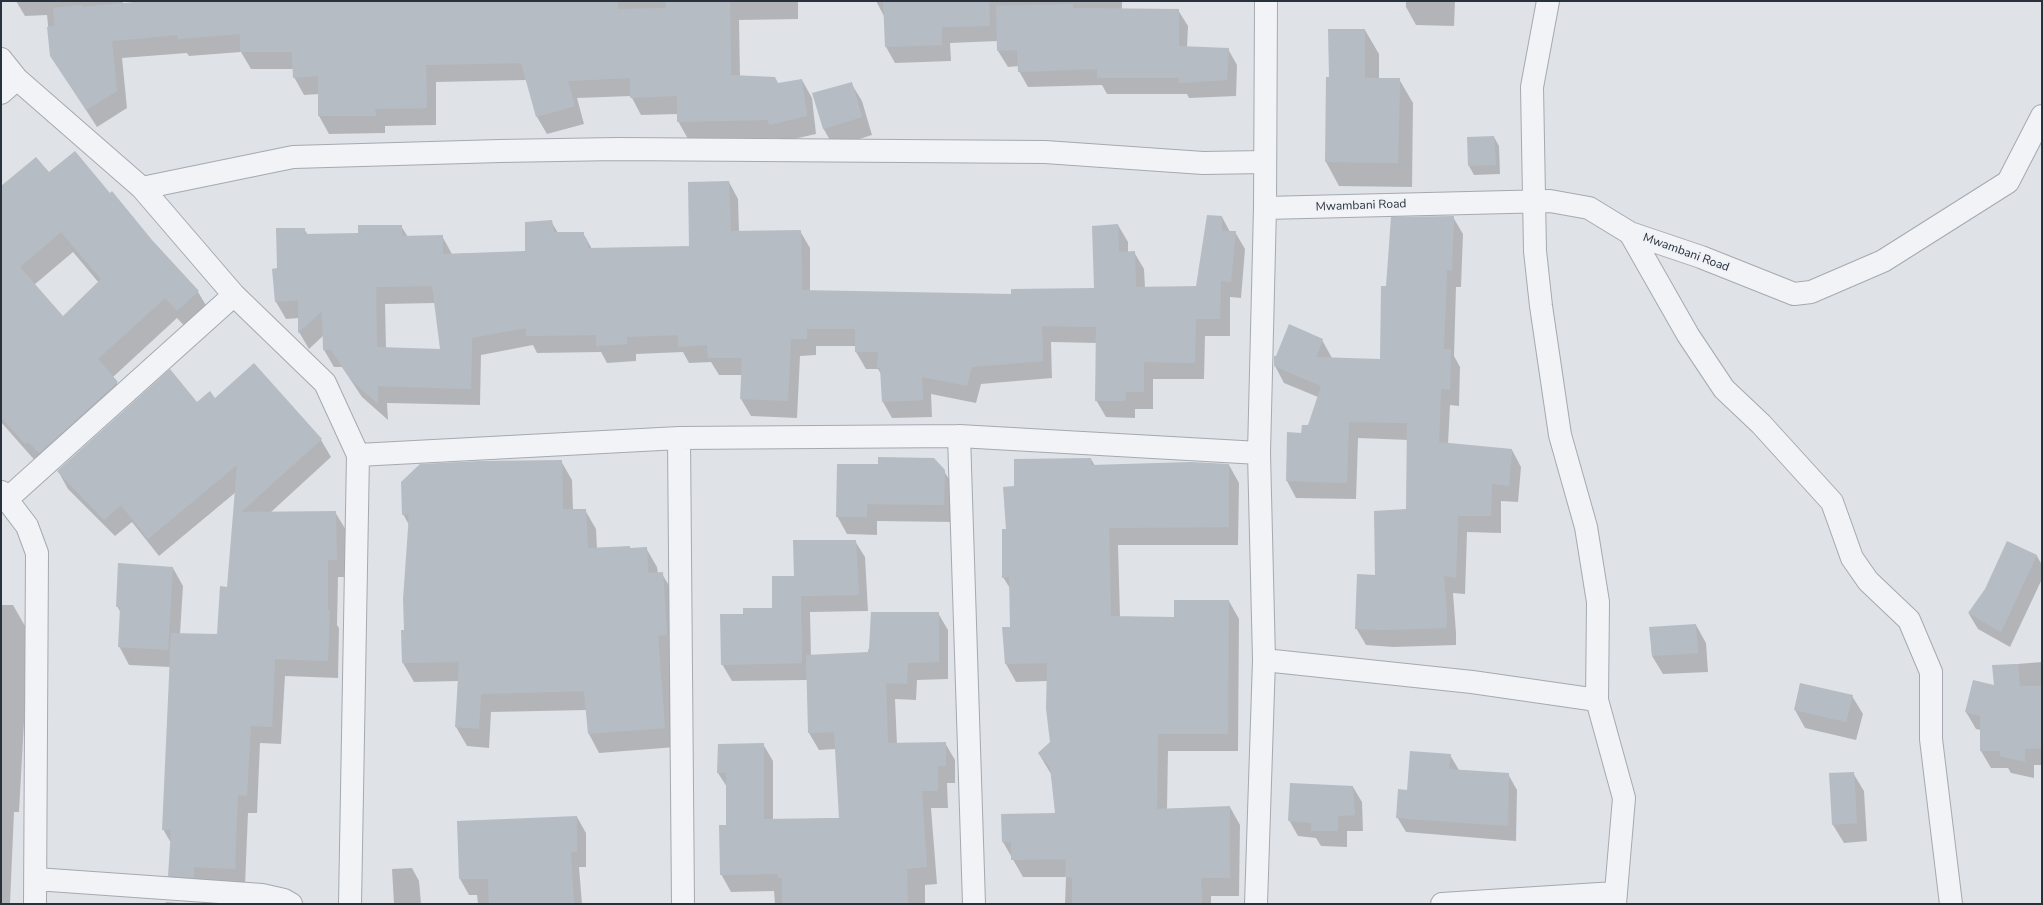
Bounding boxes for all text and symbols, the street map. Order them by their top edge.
street label: Mwambani Road [1315,197,1407,215]
street label: Mwambani Road [1641,231,1731,275]

